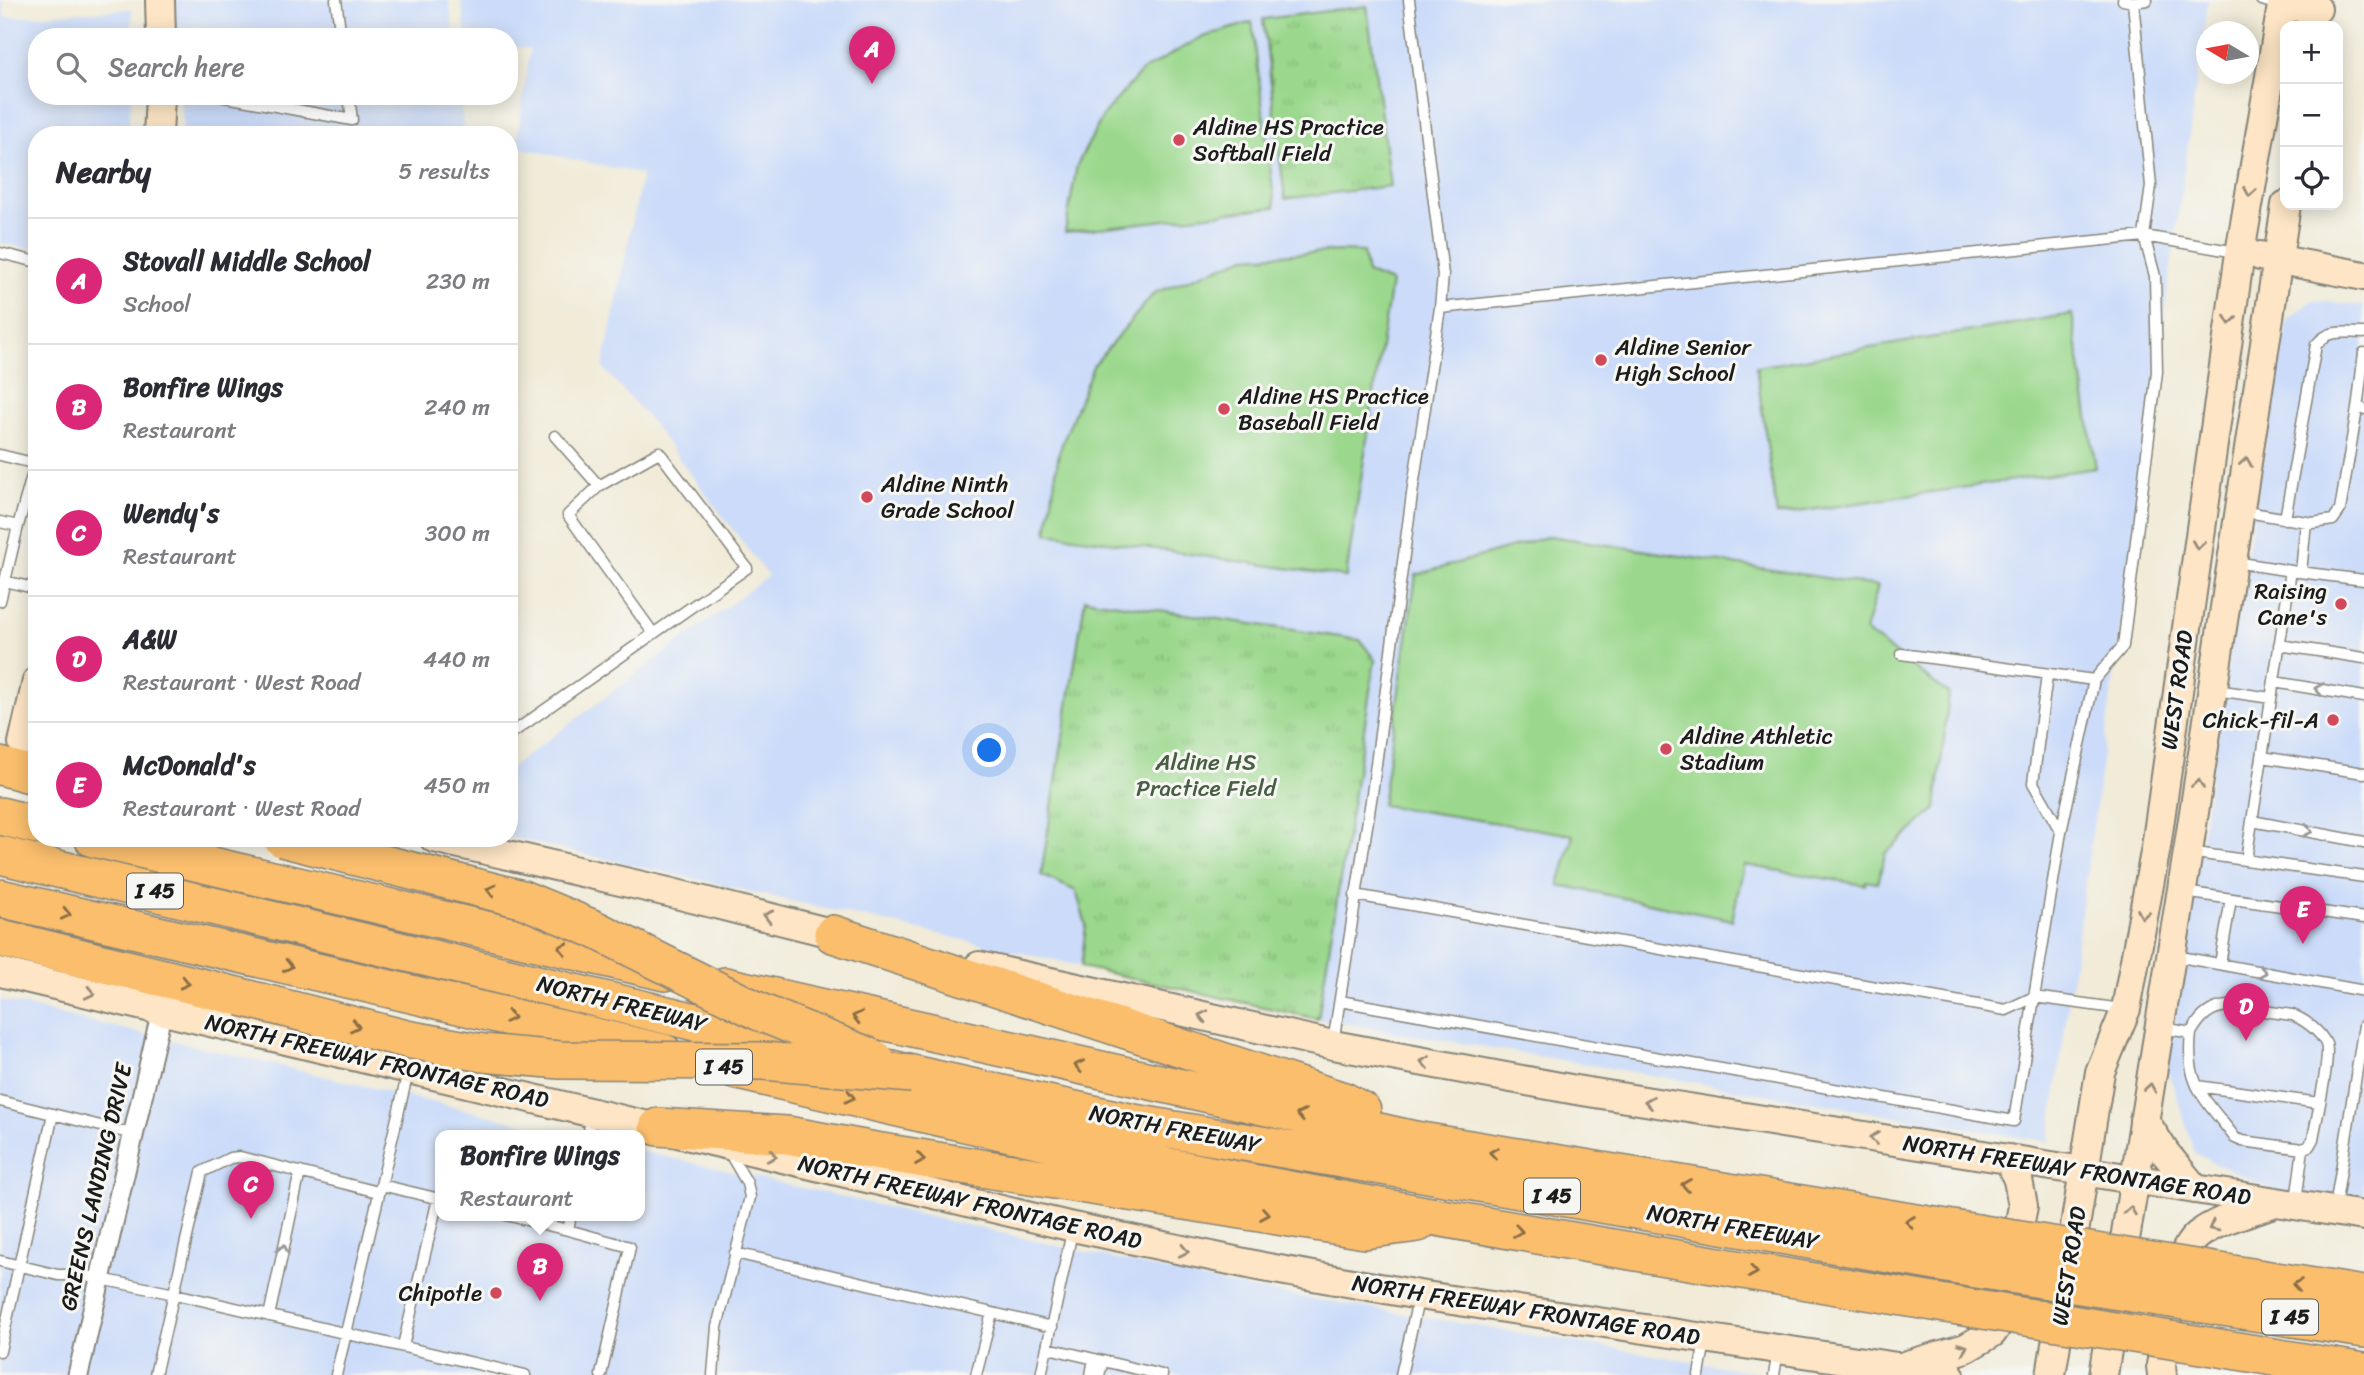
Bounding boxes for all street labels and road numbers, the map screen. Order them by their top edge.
street label: WEST ROAD [2148,628,2206,752]
road number: I 45 [127,874,183,908]
street label: NORTH FREEWAY [533,963,713,1045]
street label: NORTH FREEWAY FRONTAGE ROAD [201,1001,553,1121]
road number: I 45 [696,1050,752,1084]
street label: GREENS LANDING DRIVE [48,1058,145,1315]
street label: NORTH FREEWAY [1086,1092,1265,1166]
street label: NORTH FREEWAY FRONTAGE ROAD [1900,1122,2254,1218]
street label: NORTH FREEWAY FRONTAGE ROAD [794,1142,1146,1262]
road number: I 45 [1524,1178,1580,1214]
street label: NORTH FREEWAY [1644,1192,1823,1262]
street label: WEST ROAD [2039,1203,2099,1328]
street label: NORTH FREEWAY FRONTAGE ROAD [1349,1262,1703,1358]
road number: I 45 [2262,1300,2318,1334]

